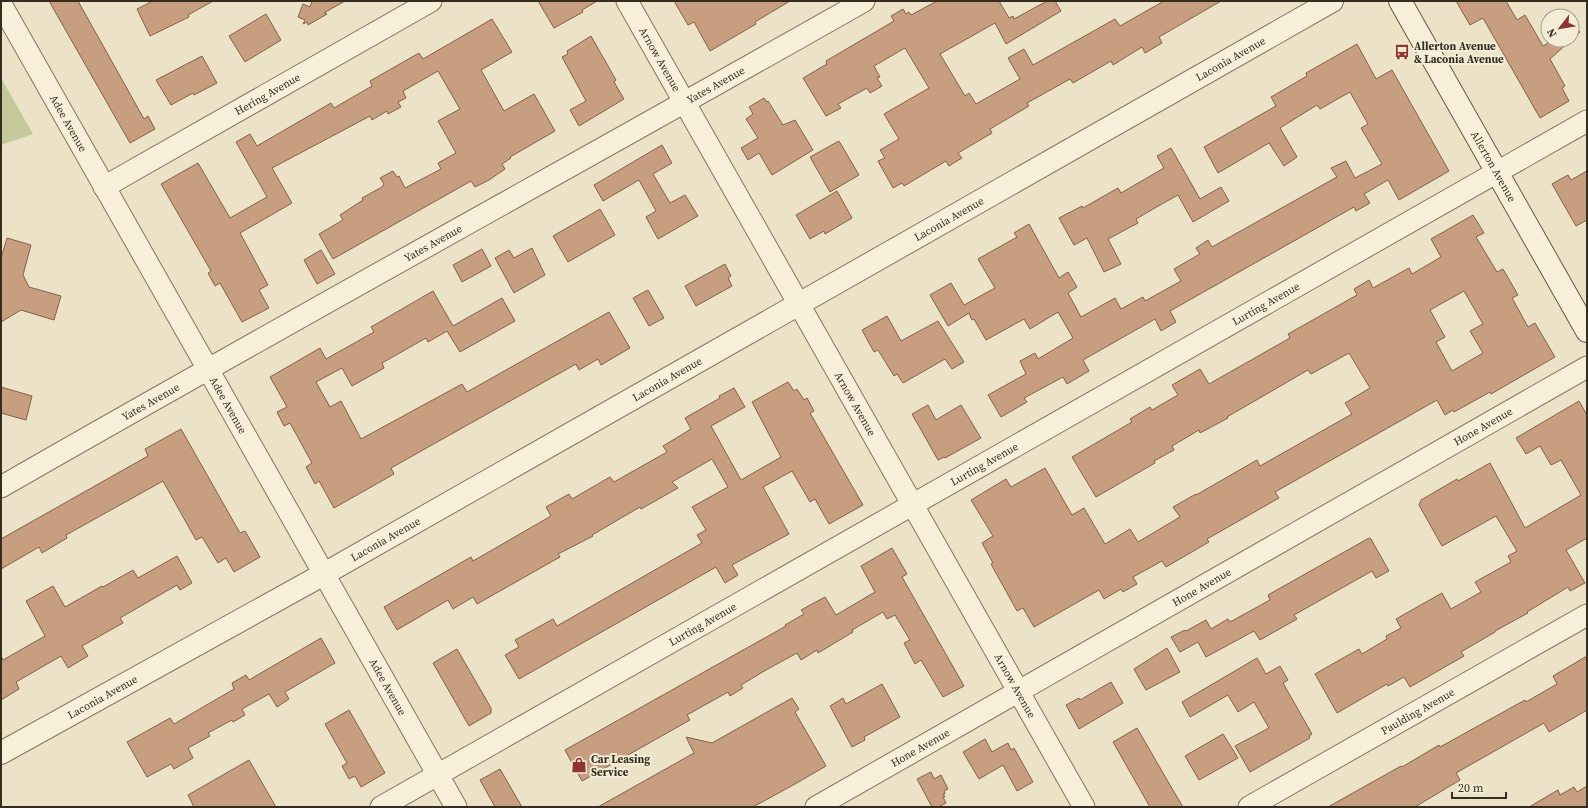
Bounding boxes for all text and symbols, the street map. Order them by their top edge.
north arrow [1540,8,1580,48]
street label: Arnow Avenue [635,25,684,95]
text: N [1543,26,1560,40]
street label: Laconia Avenue [1193,33,1269,85]
place label: Allerton Avenue & Laconia Avenue [1414,39,1504,67]
bus stop icon: Allerton Avenue & Laconia Avenue [1393,43,1411,61]
street label: Yates Avenue [684,63,748,108]
street label: Hering Avenue [232,70,303,119]
street label: Adee Avenue [46,92,90,155]
street label: Allerton Avenue [1467,128,1520,205]
street label: Laconia Avenue [911,193,987,245]
street label: Yates Avenue [401,221,465,266]
street label: Lurting Avenue [1230,279,1303,329]
street label: Laconia Avenue [630,353,705,405]
street label: Arnow Avenue [831,369,879,439]
street label: Adee Avenue [206,374,250,437]
street label: Yates Avenue [119,380,183,425]
street label: Hone Avenue [1451,404,1516,450]
street label: Lurting Avenue [948,439,1021,490]
street label: Laconia Avenue [348,514,424,565]
street label: Hone Avenue [1170,564,1234,610]
street label: Lurting Avenue [666,599,740,650]
street label: Arnow Avenue [990,651,1039,721]
street label: Adee Avenue [365,656,410,719]
street label: Laconia Avenue [65,672,141,723]
street label: Paulding Avenue [1378,685,1458,739]
street label: Hone Avenue [888,725,953,771]
place label: Car Leasing Service [591,752,650,780]
shop icon: Car Leasing Service [570,756,588,774]
scale bar [1452,774,1506,800]
text: 20 m [1458,780,1484,796]

